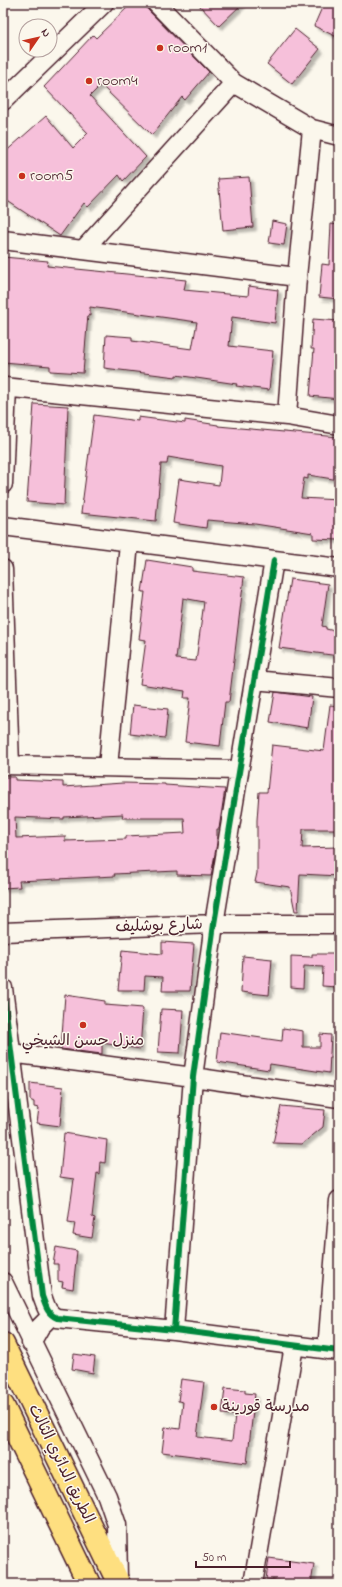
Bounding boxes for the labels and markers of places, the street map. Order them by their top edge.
place label: room1 [168,36,207,60]
marker: room1 [155,43,165,53]
place label: room4 [97,69,138,93]
marker: room4 [84,76,94,86]
place label: room5 [30,164,73,188]
marker: room5 [17,171,27,181]
marker: منزل حسن الشيخي [78,1020,88,1030]
place label: منزل حسن الشيخي [22,1029,144,1054]
place label: مدرسة قورينة [222,1395,310,1419]
marker: مدرسة قورينة [209,1402,219,1412]

